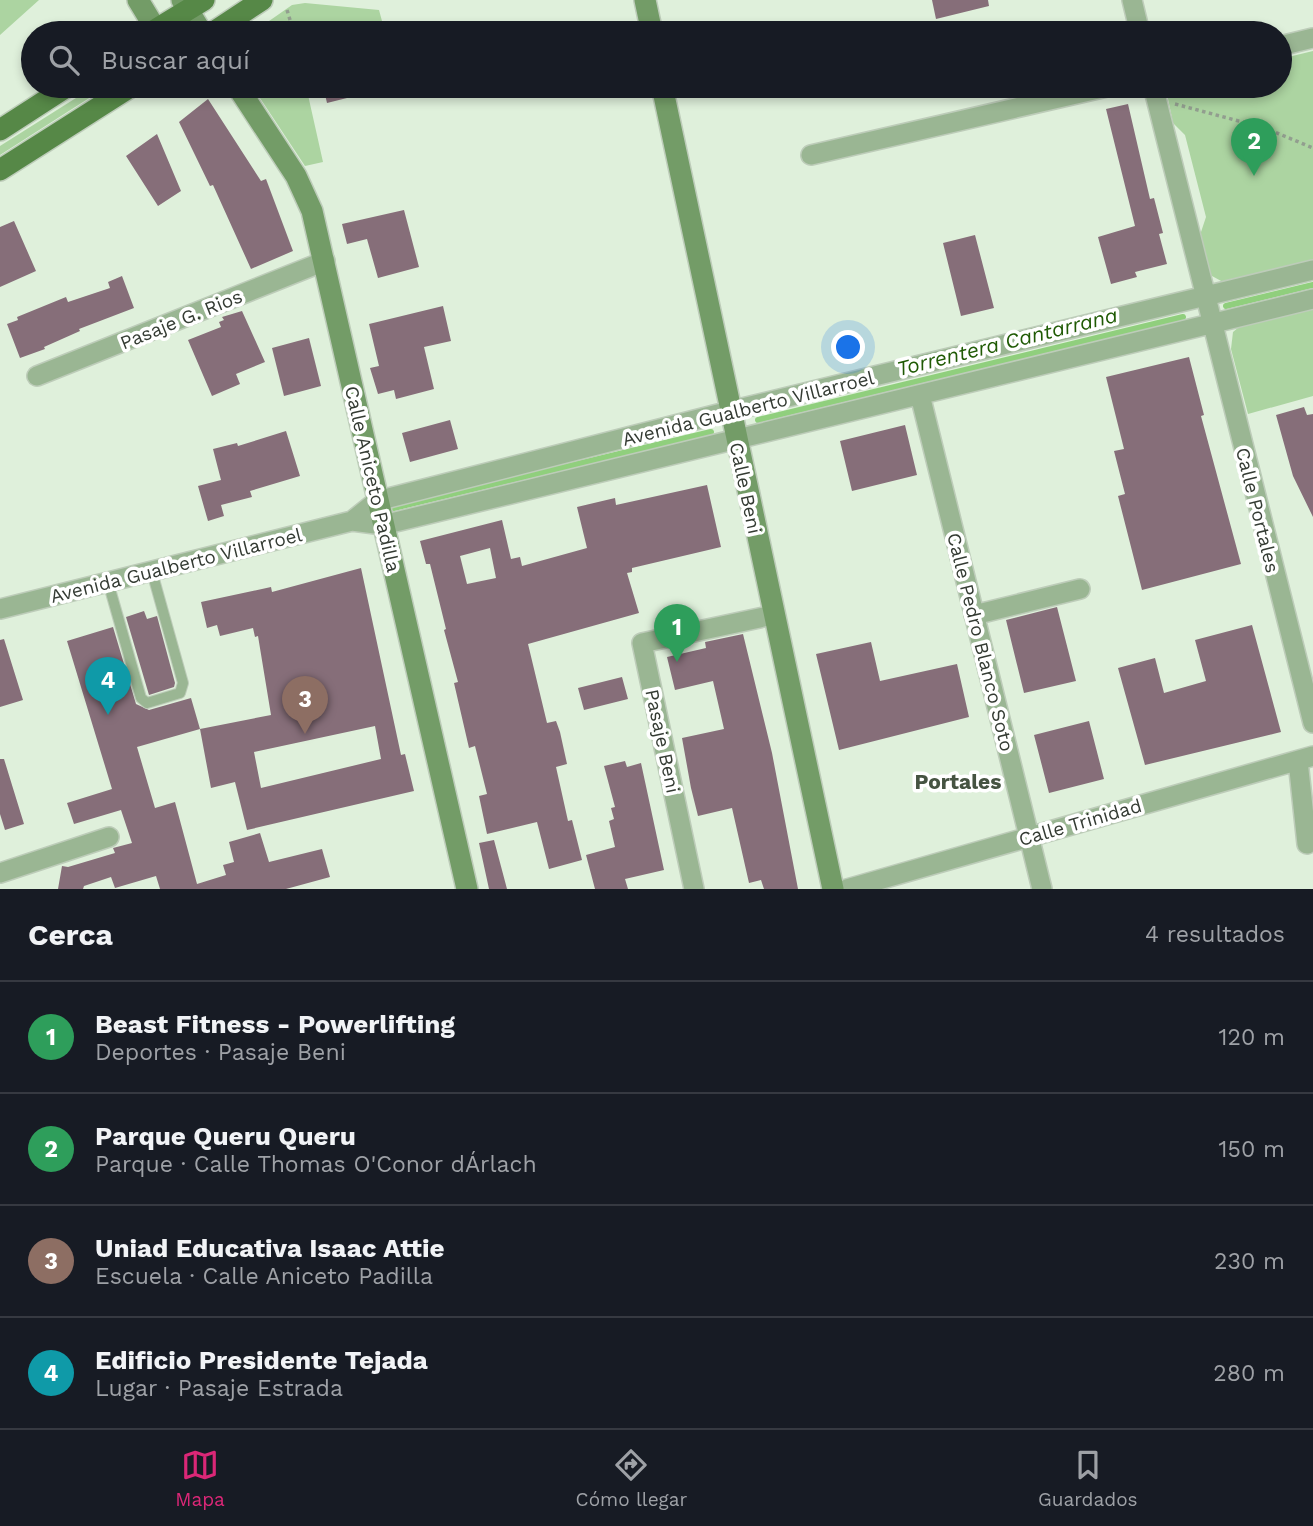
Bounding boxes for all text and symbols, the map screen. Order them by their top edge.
search box [21,21,1292,98]
icon: search [45,41,83,79]
text: Buscar aquí [101,45,250,75]
pin: 2 [1231,118,1277,176]
street label: Pasaje G. Rios [117,284,246,354]
water label: Torrentera Cantarrana [894,302,1120,381]
your location [831,330,865,364]
street label: Avenida Gualberto Villarroel [620,366,877,451]
street label: Calle Aniceto Padilla [340,384,405,575]
street label: Calle Beni [725,440,766,536]
street label: Calle Portales [1231,445,1284,575]
street label: Avenida Gualberto Villarroel [48,523,305,608]
street label: Calle Pedro Blanco Soto [942,530,1019,754]
pin: 1 [654,604,700,662]
pin: 4 [85,657,131,715]
pin: 3 [282,676,328,734]
street label: Pasaje Beni [640,687,685,795]
district label: Portales [915,769,1001,794]
street label: Calle Trinidad [1016,794,1144,851]
text: Cerca [28,917,113,952]
text: 4 resultados [1145,921,1285,948]
text: Beast Fitness - Powerlifting [95,1009,455,1039]
text: 1 [46,1024,56,1051]
text: 120 m [1219,1024,1285,1051]
text: Deportes · Pasaje Beni [95,1039,346,1066]
text: Parque Queru Queru [95,1121,356,1151]
text: 2 [44,1136,58,1163]
text: 150 m [1219,1136,1285,1163]
text: Parque · Calle Thomas O'Conor dÁrlach [95,1151,537,1178]
text: Uniad Educativa Isaac Attie [95,1233,445,1263]
text: 3 [44,1248,58,1275]
text: 230 m [1214,1248,1285,1275]
text: Escuela · Calle Aniceto Padilla [95,1263,433,1290]
text: Edificio Presidente Tejada [95,1345,428,1375]
text: 4 [44,1360,58,1387]
text: 280 m [1213,1360,1285,1387]
text: Lugar · Pasaje Estrada [95,1375,343,1402]
tab: Mapa [175,1446,225,1511]
tab: Cómo llegar [576,1446,687,1511]
tab: Guardados [1038,1446,1138,1511]

